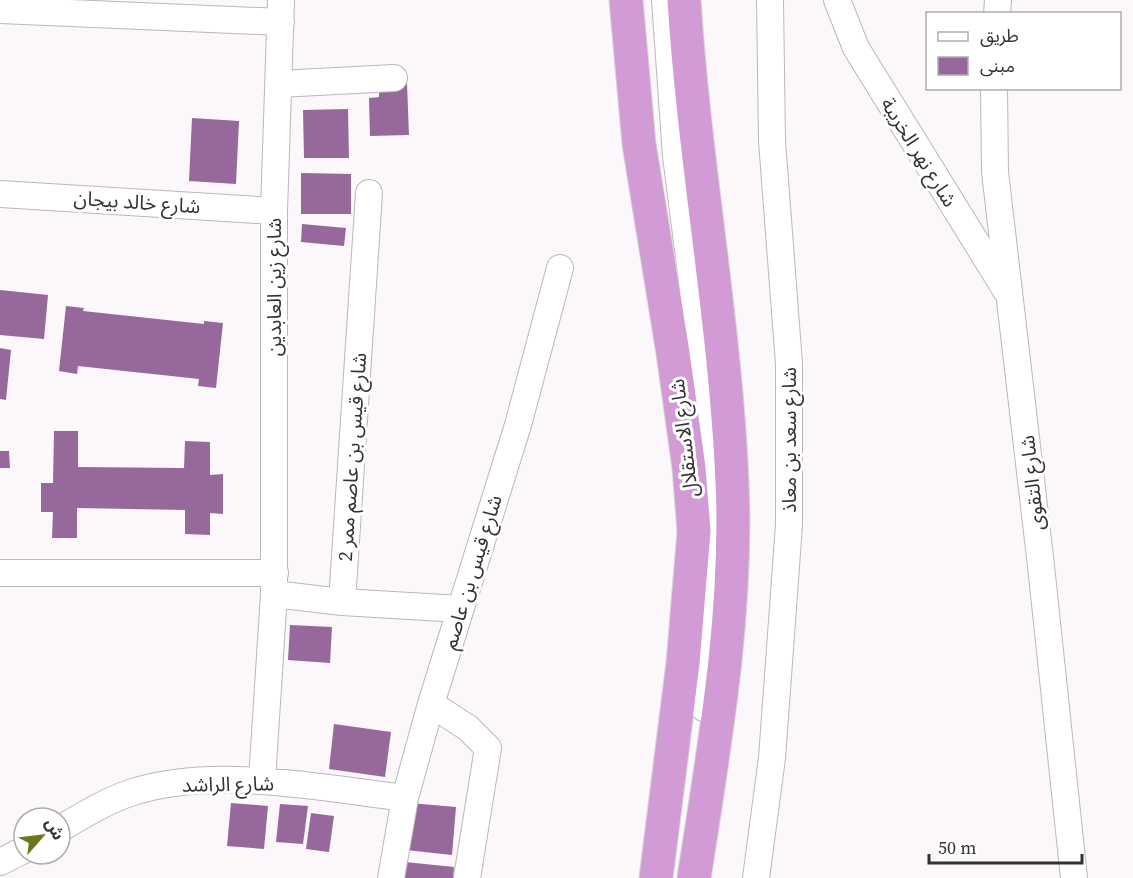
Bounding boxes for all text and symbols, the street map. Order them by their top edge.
legend [926,12,1121,90]
text: طريق [980,23,1019,48]
text: مبنى [980,53,1015,78]
street label: شارع نهر الخريبة [873,92,964,213]
street label: شارع خالد بيجان [73,184,201,221]
street label: شارع زين العابدين [260,218,289,356]
street label: شارع قيس بن عاصم ممر 2 [331,352,374,562]
street label: شارع سعد بن معاذ [775,367,804,513]
street label: شارع الاستقلال [663,377,706,499]
street label: شارع التقوى [1013,434,1052,532]
street label: شارع قيس بن عاصم [435,491,510,653]
street label: شارع الراشد [182,769,274,800]
north arrow [12,806,72,866]
text: ش [40,814,70,844]
scale bar [929,827,1082,865]
text: 50 m [938,835,976,860]

